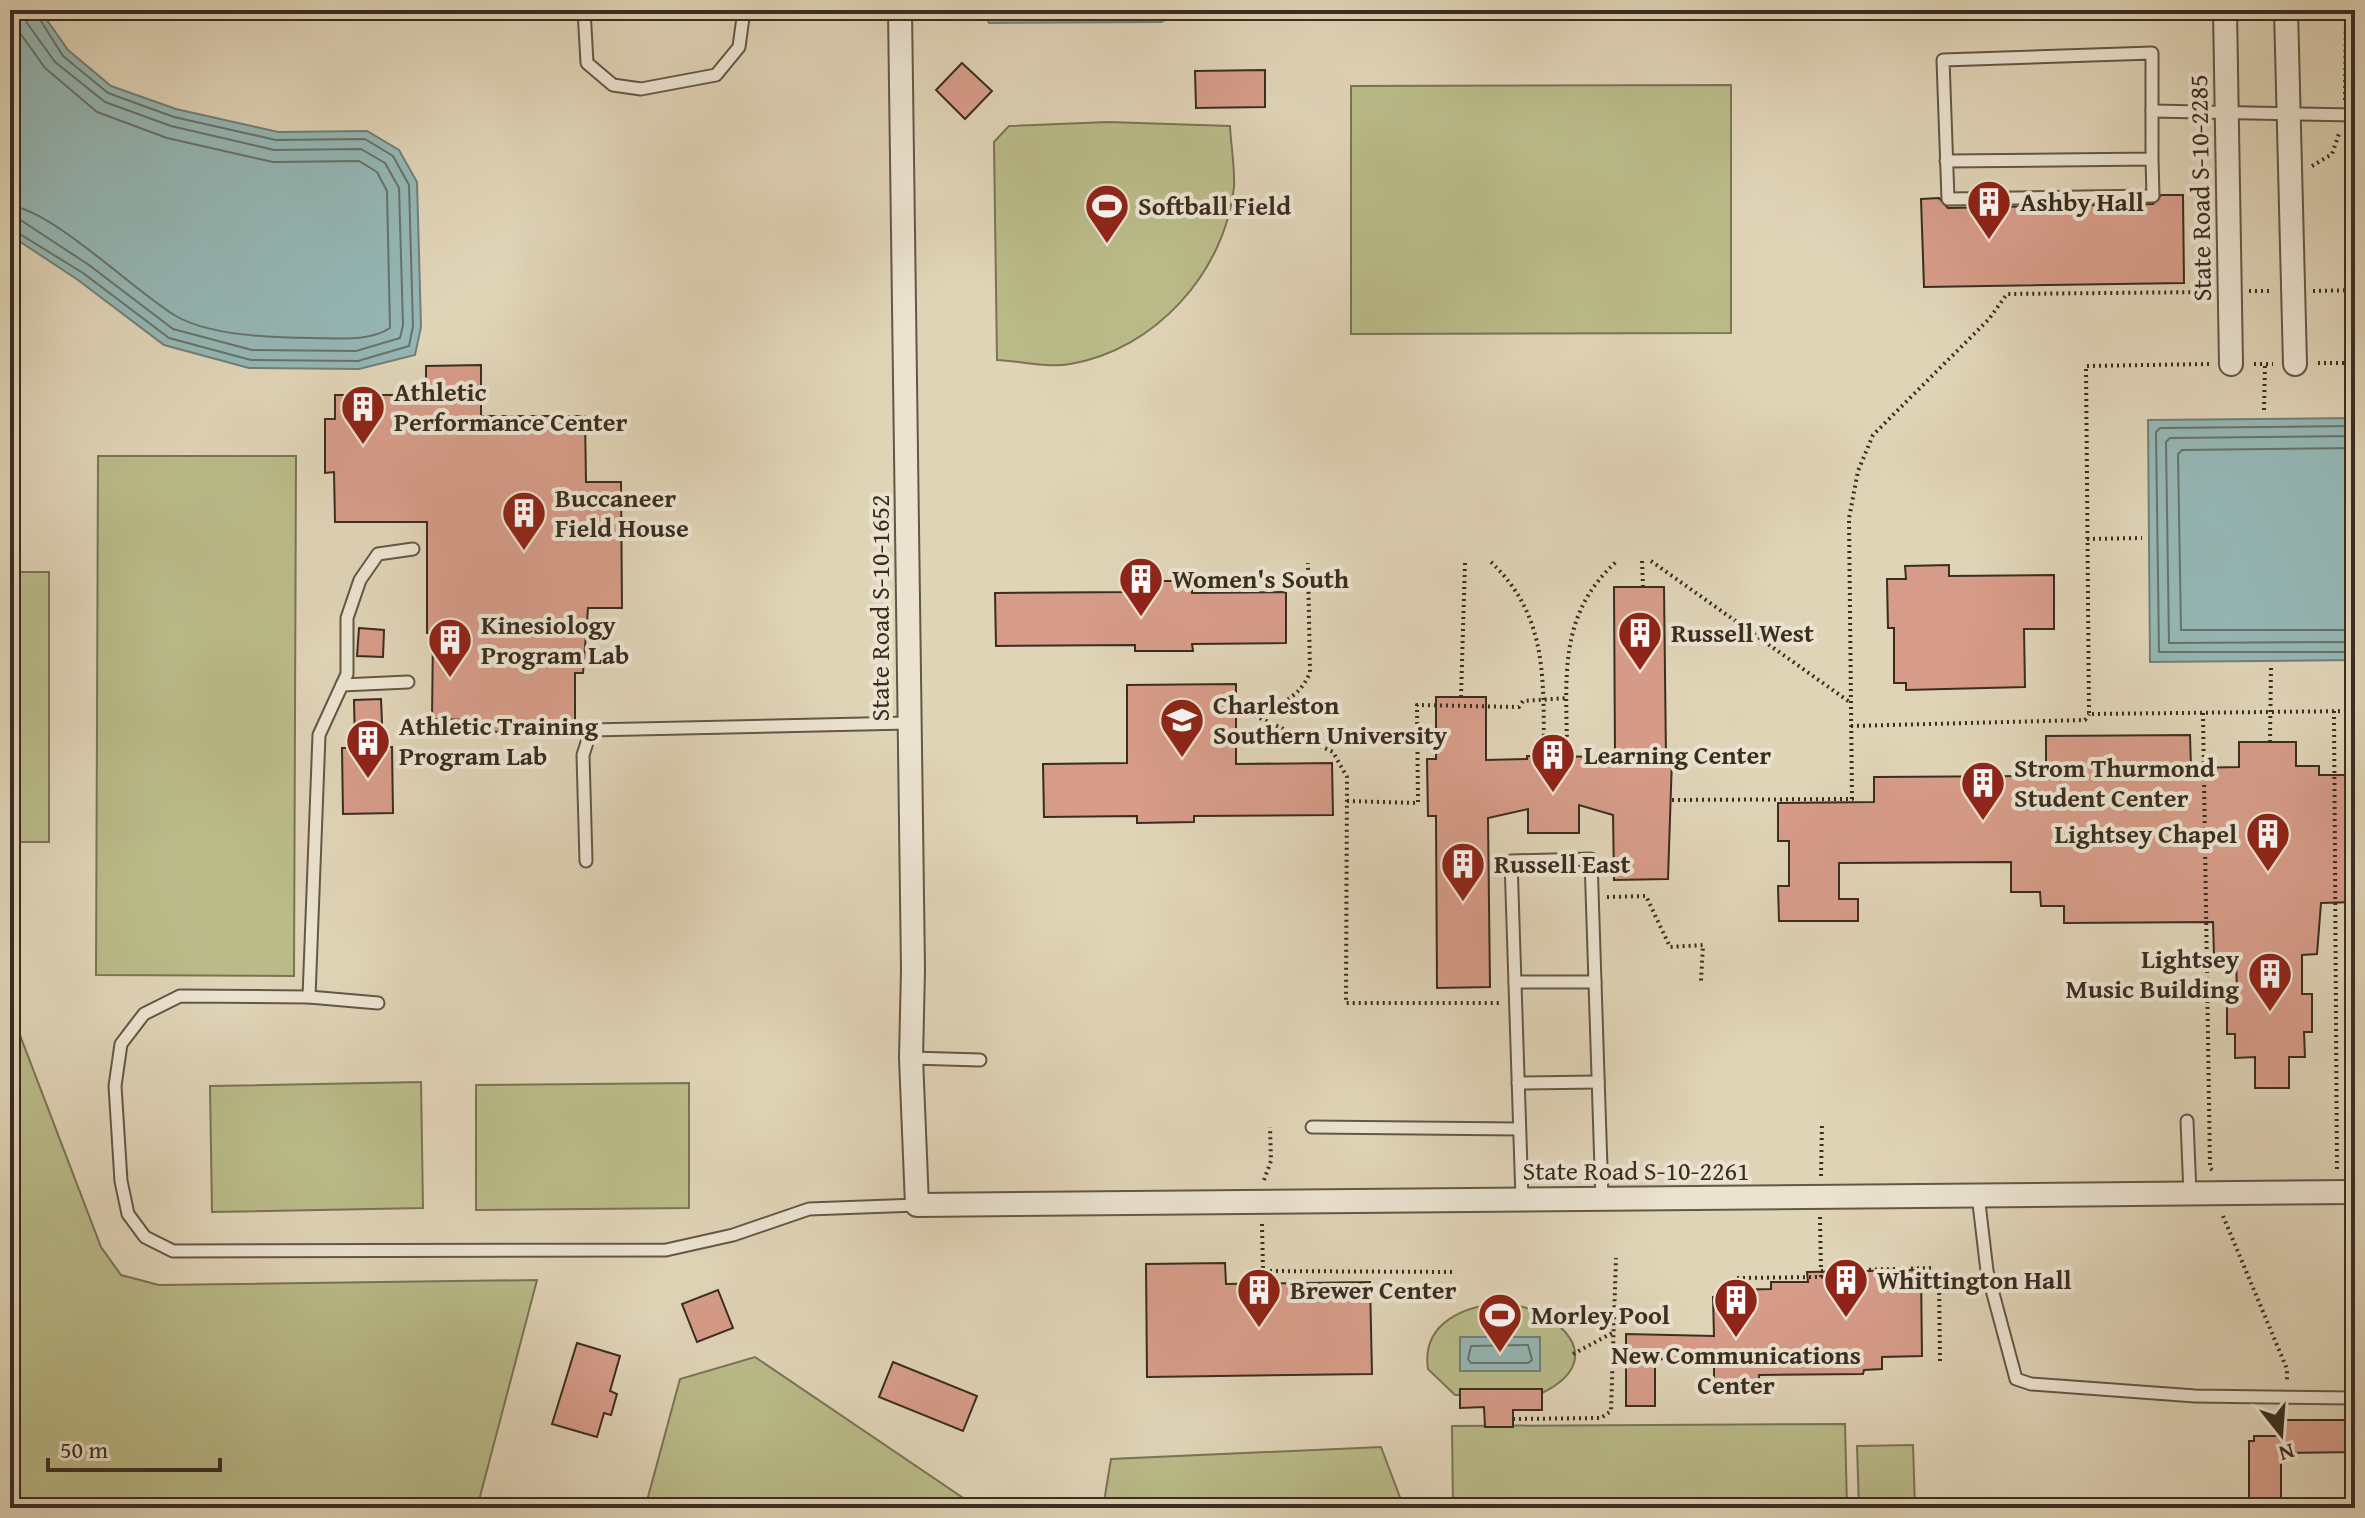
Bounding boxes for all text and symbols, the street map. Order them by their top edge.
street label: State Road S-10-2285 [2178,74,2221,302]
building icon: Ashby Hall [1965,178,2013,241]
sports icon: Softball Field [1083,182,1131,245]
place label: Ashby Hall [2020,182,2144,221]
place label: Softball Field [1138,186,1291,225]
place label: Athletic Performance Center [394,372,628,441]
building icon: Athletic Performance Center [339,383,387,446]
place label: Buccaneer Field House [555,478,689,547]
building icon: Buccaneer Field House [500,489,548,552]
street label: State Road S-10-1652 [860,494,899,722]
building icon: Women's South [1117,555,1165,618]
place label: Women's South [1172,559,1350,598]
place label: Kinesiology Program Lab [481,605,629,674]
building icon: Russell West [1616,609,1664,672]
place label: Russell West [1671,613,1814,652]
building icon: Kinesiology Program Lab [426,616,474,679]
place label: Charleston Southern University [1213,685,1448,754]
school or university icon: Charleston Southern University [1158,696,1206,759]
place label: Athletic Training Program Lab [399,706,598,775]
building icon: Athletic Training Program Lab [344,717,392,780]
building icon: Learning Center [1529,731,1577,794]
place label: Learning Center [1584,735,1771,774]
place label: Strom Thurmond Student Center [2014,748,2215,817]
building icon: Strom Thurmond Student Center [1959,759,2007,822]
building icon: Lightsey Chapel [2244,810,2292,873]
place label: Lightsey Chapel [2055,814,2237,853]
building icon: Russell East [1439,840,1487,903]
place label: Russell East [1494,844,1630,883]
place label: Lightsey Music Building [2066,939,2240,1008]
building icon: Lightsey Music Building [2246,950,2294,1013]
street label: State Road S-10-2261 [1522,1151,1750,1190]
building icon: Whittington Hall [1822,1256,1870,1319]
place label: Whittington Hall [1877,1260,2072,1299]
building icon: Brewer Center [1235,1266,1283,1329]
place label: Brewer Center [1290,1270,1457,1309]
building icon: New Communications Center [1712,1276,1760,1339]
sports icon: Morley Pool [1476,1291,1524,1354]
place label: Morley Pool [1531,1295,1670,1334]
place label: New Communications Center [1611,1335,1861,1404]
north arrow [2241,1394,2321,1474]
scale bar [48,1422,220,1472]
text: 50 m [60,1432,108,1467]
text: N [2275,1436,2299,1471]

